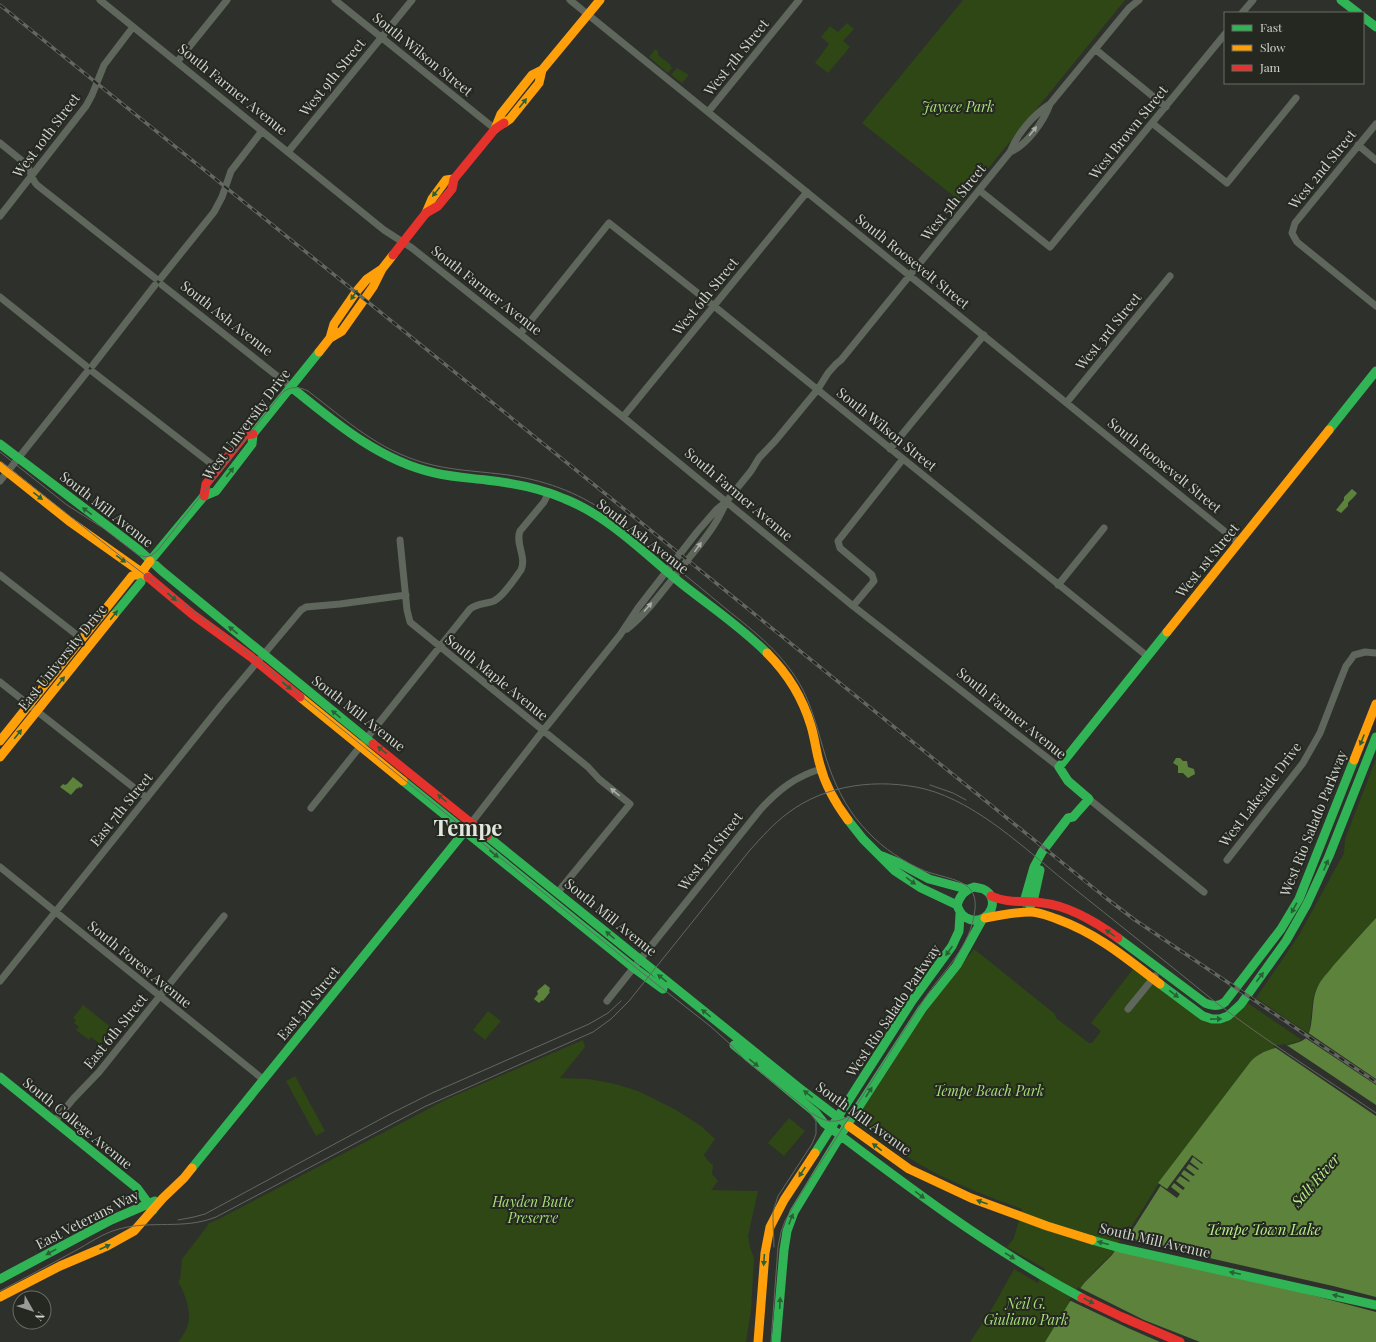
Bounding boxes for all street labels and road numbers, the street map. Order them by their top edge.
street label: South Wilson Street [369,8,478,101]
street label: West 7th Street [699,14,773,100]
street label: West 9th Street [294,33,370,121]
street label: South Farmer Avenue [174,39,292,139]
street label: West Brown Street [1084,80,1172,184]
street label: West 10th Street [7,88,85,182]
street label: West 2nd Street [1283,124,1361,214]
street label: West 5th Street [916,159,990,245]
street label: South Roosevelt Street [852,209,975,314]
street label: South Farmer Avenue [428,241,546,339]
street label: West 6th Street [667,252,743,340]
street label: South Ash Avenue [177,276,277,360]
street label: West 3rd Street [1070,287,1146,375]
street label: West University Drive [197,364,294,484]
street label: South Wilson Street [833,383,942,476]
street label: South Roosevelt Street [1104,413,1227,518]
street label: South Farmer Avenue [681,443,797,545]
street label: South Mill Avenue [56,467,158,551]
street label: South Ash Avenue [593,494,693,578]
street label: West 1st Street [1171,518,1244,602]
street label: East University Drive [13,600,111,714]
street label: South Maple Avenue [442,630,552,724]
street label: South Farmer Avenue [953,663,1071,763]
street label: South Mill Avenue [308,671,410,755]
street label: West Lakeside Drive [1214,738,1306,851]
street label: West Rio Salado Parkway [1275,747,1351,900]
street label: East 7th Street [85,767,157,850]
street label: West 3rd Street [673,807,747,895]
street label: South Mill Avenue [561,874,661,960]
street label: South Forest Avenue [84,916,196,1012]
street label: West Rio Salado Parkway [841,940,944,1081]
street label: East 5th Street [272,961,344,1044]
street label: East 6th Street [79,989,152,1073]
street label: South College Avenue [19,1073,137,1173]
street label: South Mill Avenue [812,1077,916,1159]
street label: East Veterans Way [32,1185,142,1253]
street label: South Mill Avenue [1098,1218,1212,1262]

